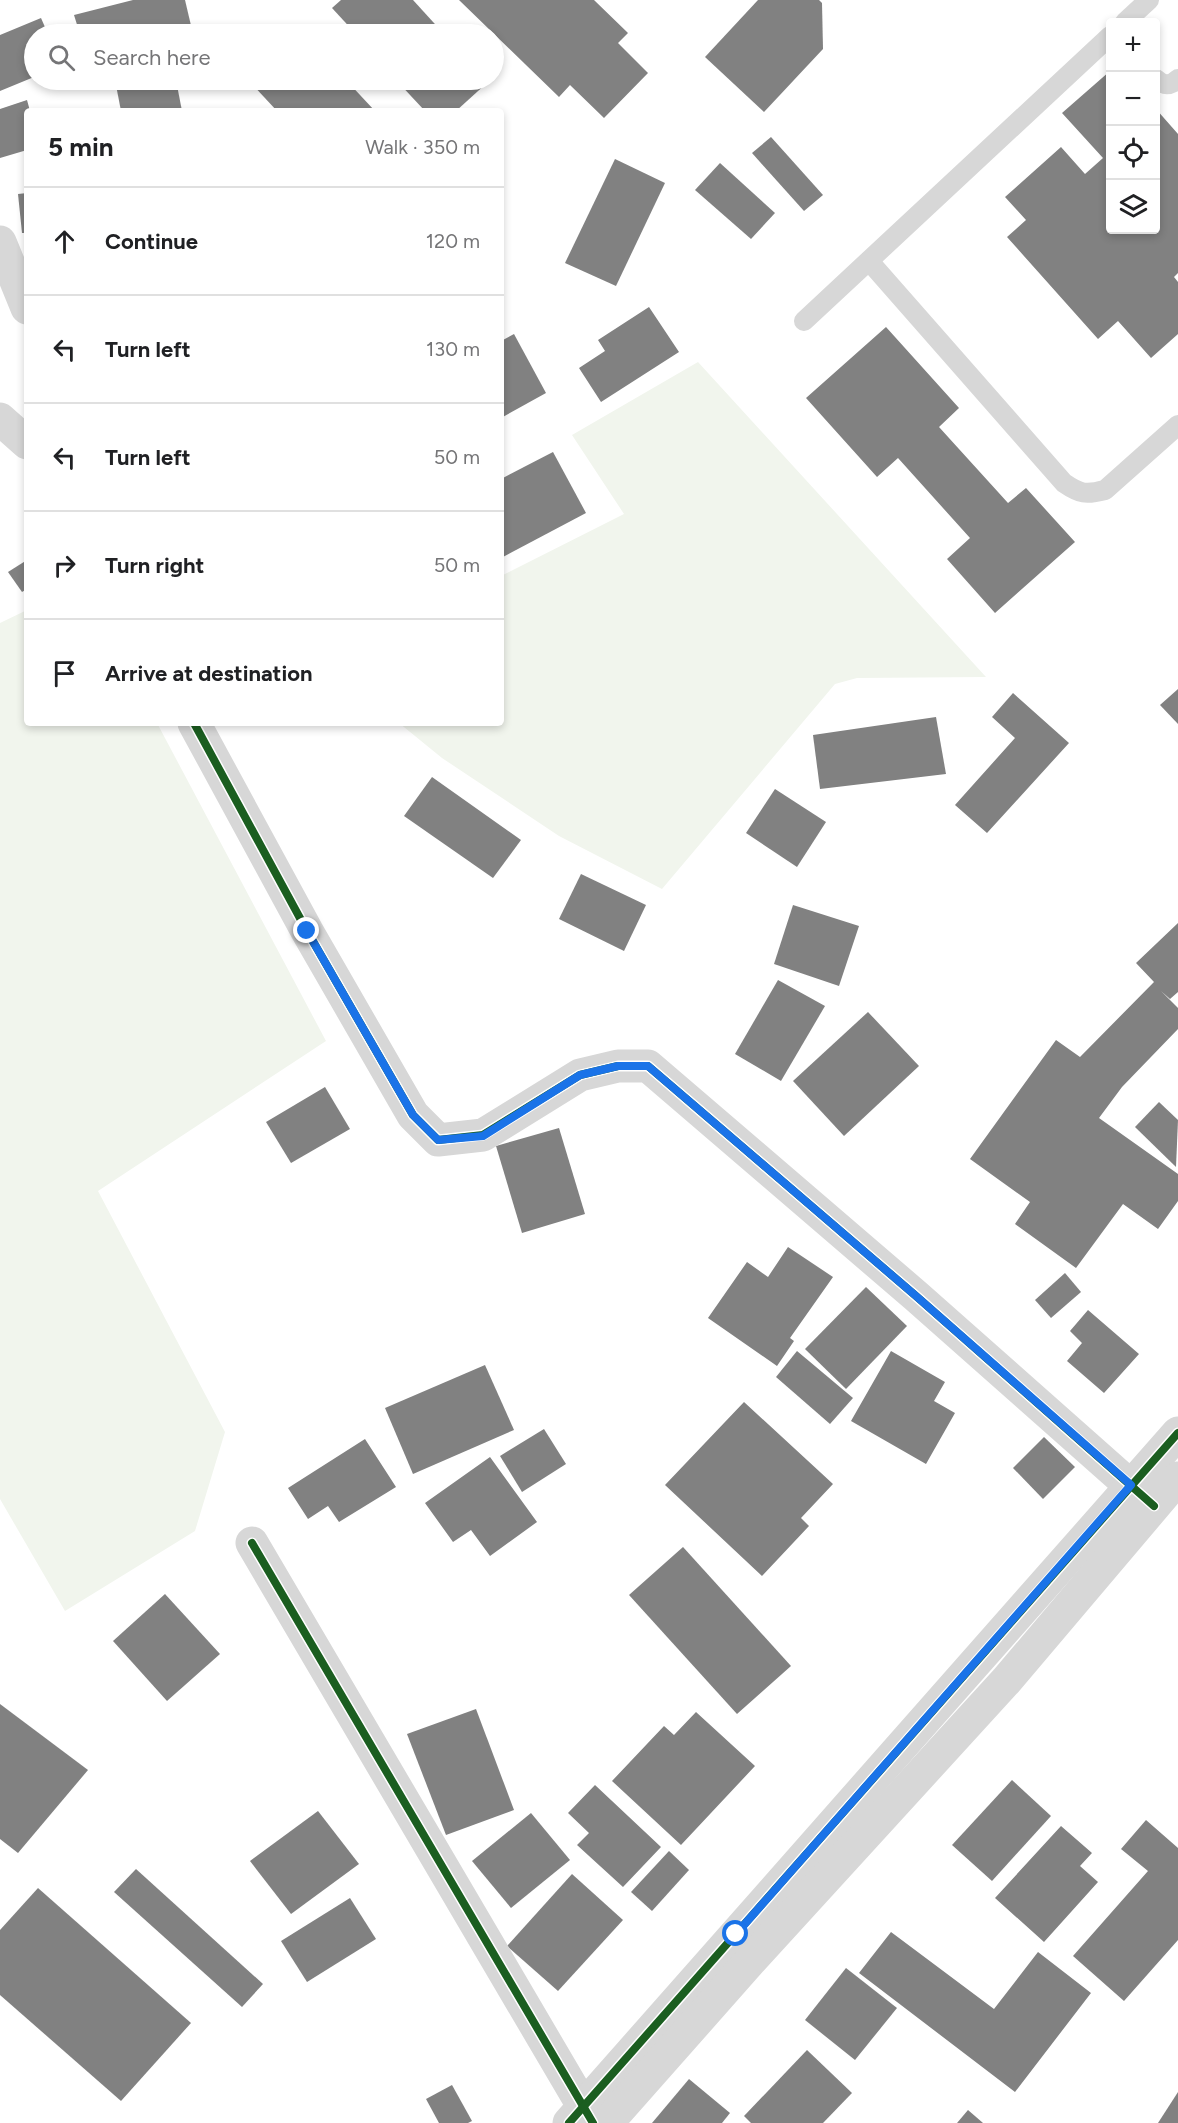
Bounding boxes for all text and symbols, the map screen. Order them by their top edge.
map controls [1106,18,1160,234]
button: + [1106,18,1160,72]
search box [24,24,504,90]
icon: search [45,41,78,74]
text: Search here [93,44,211,71]
button: − [1106,72,1160,126]
button: locate [1106,126,1160,180]
text: 5 min [48,131,114,163]
text: Walk · 350 m [365,135,480,159]
button: layers [1106,180,1160,234]
icon: ahead [48,225,81,258]
text: Continue [105,228,198,255]
text: 120 m [426,229,480,253]
icon: left [48,333,81,366]
text: Turn left [105,336,191,363]
text: 130 m [426,337,480,361]
icon: left [48,441,81,474]
text: Turn left [105,444,191,471]
text: 50 m [434,445,480,469]
icon: right [48,549,81,582]
text: Turn right [105,552,204,579]
text: 50 m [434,553,480,577]
icon: arrive [48,657,81,690]
text: Arrive at destination [105,660,313,687]
route end [293,917,319,943]
route start [722,1920,748,1946]

